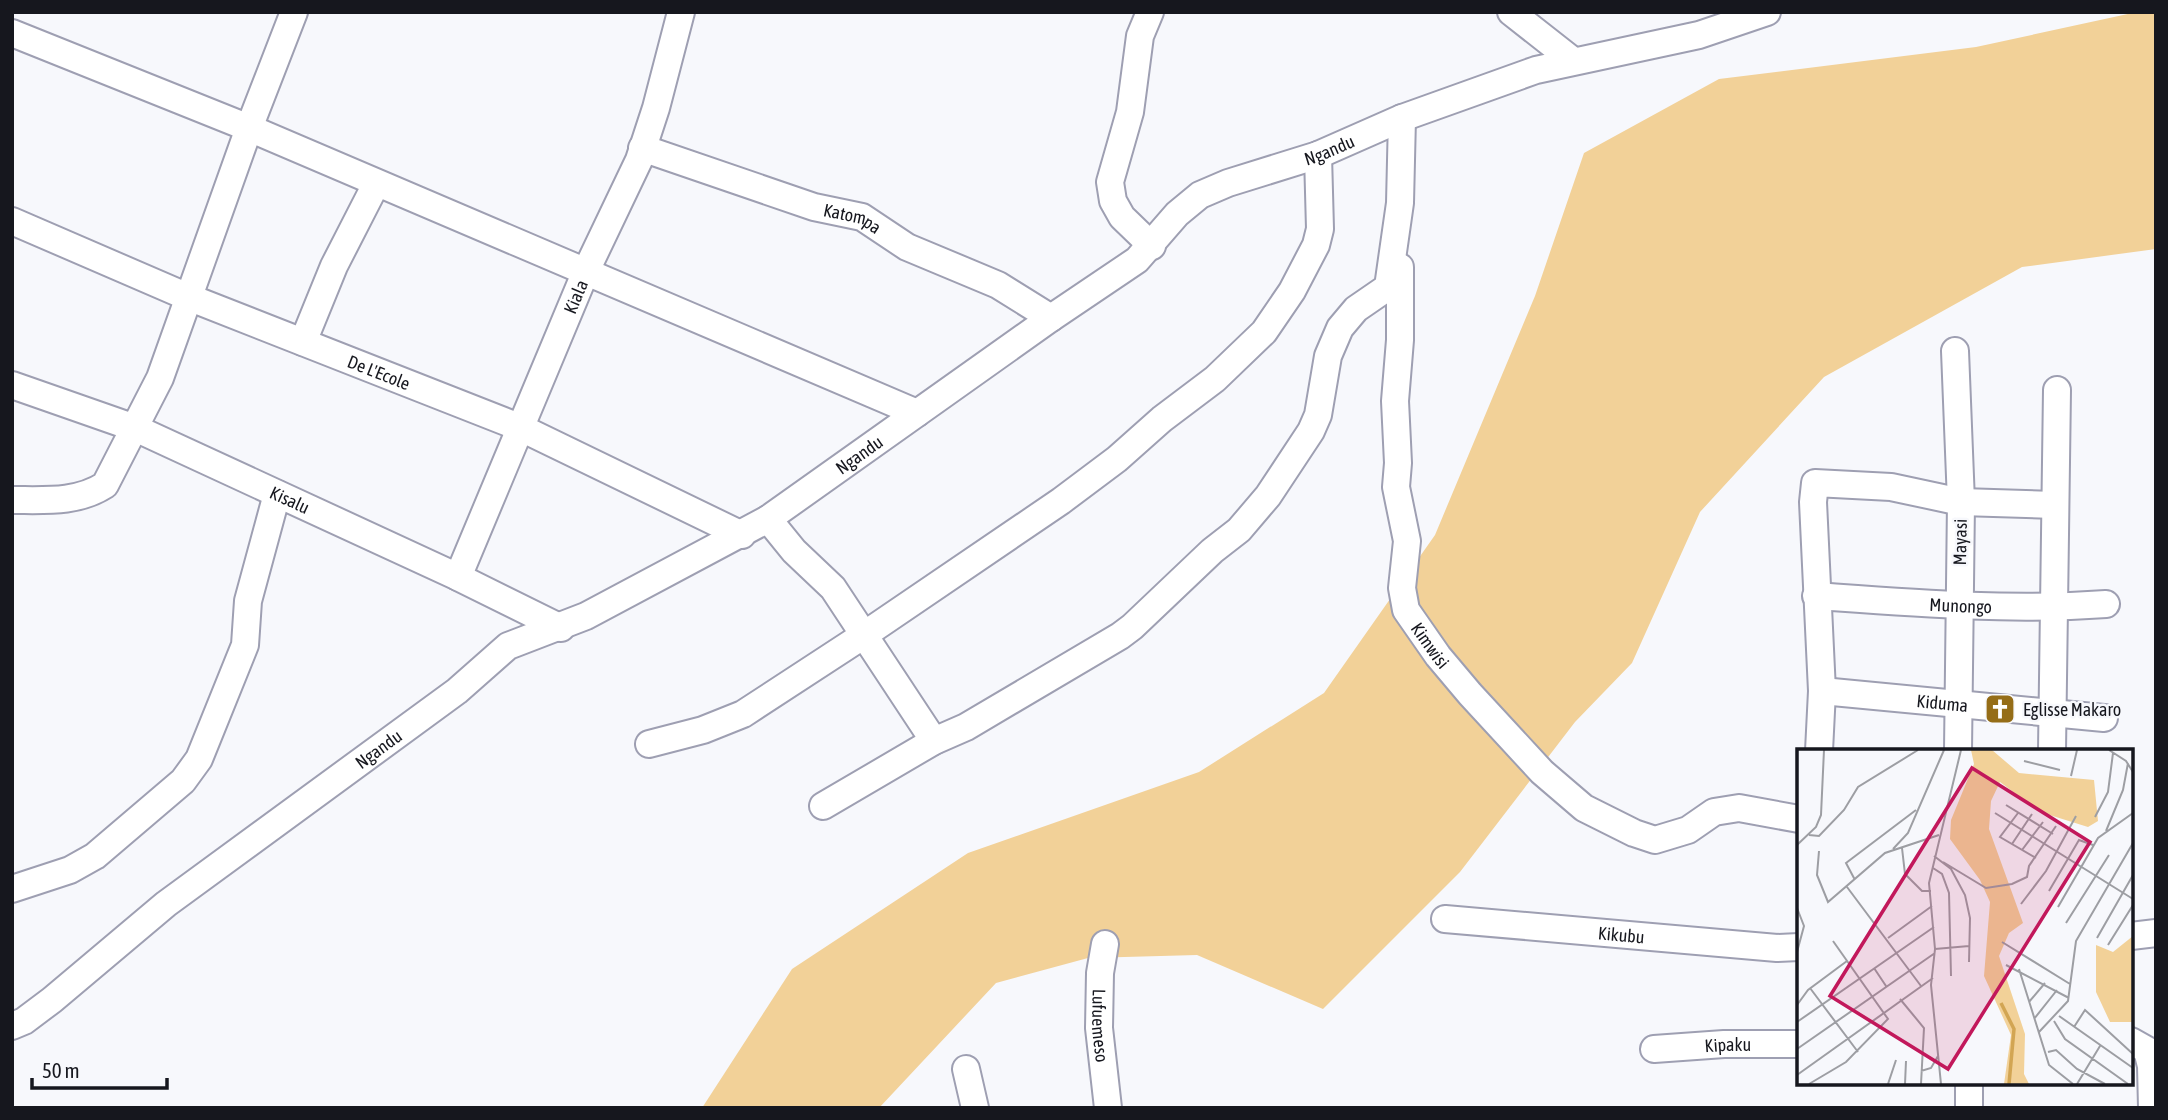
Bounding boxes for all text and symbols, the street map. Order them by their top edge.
street label: Ngandu [1301,130,1357,169]
street label: Katompa [822,199,885,238]
street label: Kiala [559,277,592,317]
street label: De L'Ecole [345,350,413,394]
street label: Ngandu [831,431,886,478]
street label: Kisalu [267,481,313,518]
street label: Mayasi [1949,519,1971,565]
street label: Munongo [1929,593,1992,617]
street label: Kimwisi [1407,618,1454,672]
street label: Kiduma [1916,690,1969,715]
church icon: Eglisse Makaro [1983,692,2017,726]
place label: Eglisse Makaro [2023,699,2121,720]
street label: Ngandu [351,725,406,773]
inset map [1797,749,2133,1085]
street label: Kikubu [1597,922,1646,947]
street label: Lufuemeso [1088,989,1113,1063]
street label: Kipaku [1704,1033,1751,1056]
scale bar [32,1046,166,1090]
text: 50 m [42,1058,80,1082]

